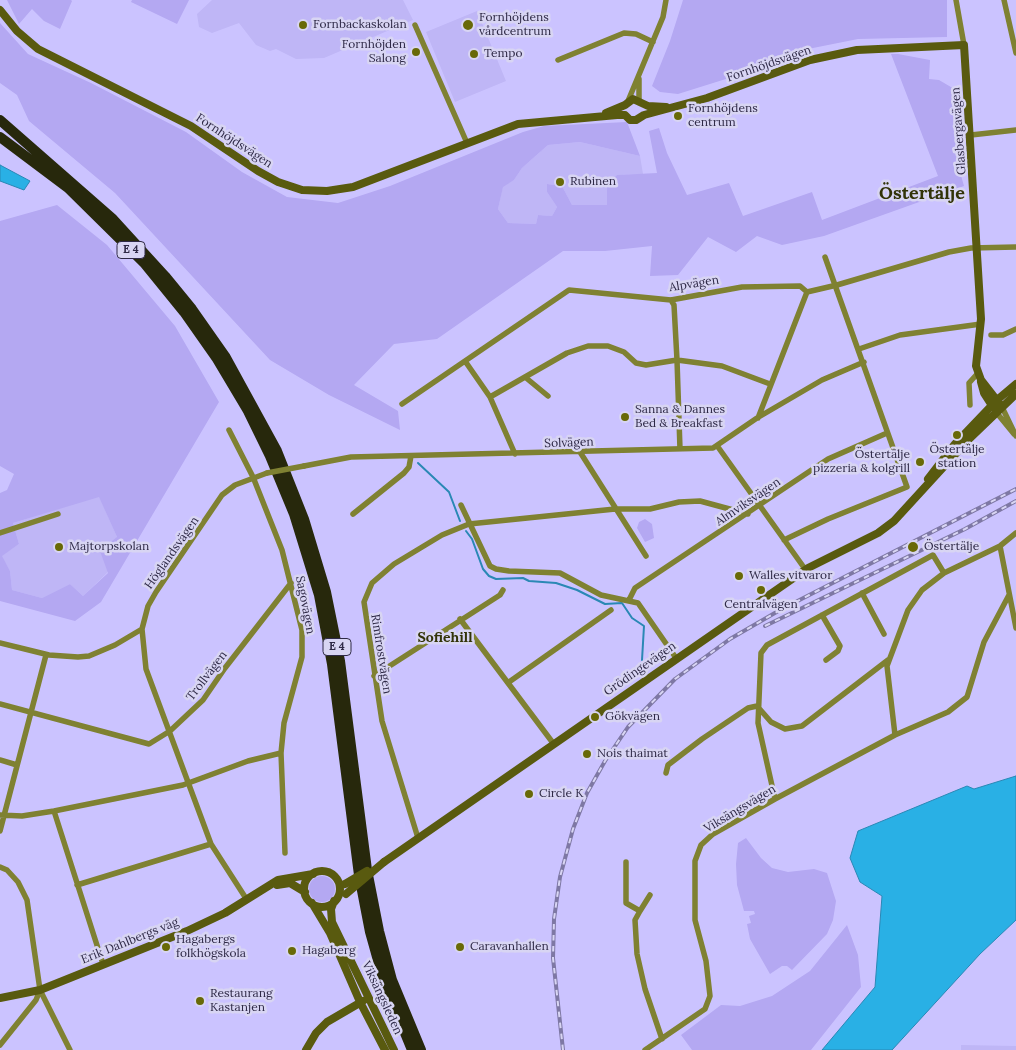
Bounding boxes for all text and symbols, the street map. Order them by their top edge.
place label: Fornhöjdens vårdcentrum [479,11,551,39]
place label: Fornbackaskolan [313,18,407,32]
marker: Fornhöjdens vårdcentrum [461,18,475,32]
marker: Fornbackaskolan [297,19,309,31]
place label: Fornhöjden Salong [342,38,406,66]
street label: Fornhöjdsvägen [725,43,813,85]
marker: Fornhöjden Salong [410,46,422,58]
place label: Tempo [484,47,523,61]
marker: Tempo [468,48,480,60]
street label: Glasbergavägen [949,87,969,175]
place label: Fornhöjdens centrum [688,102,758,130]
marker: Fornhöjdens centrum [672,110,684,122]
street label: Fornhöjdsvägen [193,111,275,171]
place label: Rubinen [570,175,616,189]
marker: Rubinen [554,176,566,188]
district label: Östertälje [879,183,965,205]
road number: E 4 [117,242,145,258]
street label: Alpvägen [668,273,720,295]
place label: Sanna & Dannes Bed & Breakfast [635,403,725,431]
marker: Sanna & Dannes Bed & Breakfast [619,411,631,423]
marker: Östertälje station [951,429,963,441]
street label: Solvägen [544,435,594,451]
place label: Östertälje station [929,443,985,471]
place label: Östertälje pizzeria & kolgrill [813,448,910,476]
marker: Östertälje pizzeria & kolgrill [914,456,926,468]
street label: Almviksvägen [713,475,783,529]
street label: Höglandsvägen [142,514,202,592]
place label: Majtorpskolan [69,540,149,554]
marker: Östertälje [906,540,920,554]
place label: Östertälje [924,540,979,554]
marker: Majtorpskolan [53,541,65,553]
place label: Walles vitvaror [749,569,832,583]
marker: Walles vitvaror [733,570,745,582]
street label: Sagovägen [292,575,318,635]
marker: Centralvägen [755,584,767,596]
place label: Centralvägen [724,598,798,612]
street label: Rimfrostvägen [368,613,394,695]
district label: Sofiehill [417,630,473,646]
road number: E 4 [323,638,351,656]
street label: Grödingevägen [601,639,679,699]
street label: Trollvägen [184,648,230,704]
place label: Gökvägen [605,710,660,724]
marker: Gökvägen [589,711,601,723]
place label: Nois thaimat [597,747,668,761]
marker: Nois thaimat [581,748,593,760]
street label: Viksängsvägen [701,782,779,836]
place label: Circle K [539,787,583,801]
marker: Circle K [523,788,535,800]
street label: Erik Dahlbergs väg [79,915,181,967]
place label: Hagabergs folkhögskola [176,933,246,961]
place label: Caravanhallen [470,940,549,954]
marker: Hagabergs folkhögskola [160,941,172,953]
marker: Caravanhallen [454,941,466,953]
place label: Hagaberg [302,944,356,958]
marker: Hagaberg [286,945,298,957]
street label: Viksängsleden [359,959,405,1037]
place label: Restaurang Kastanjen [210,987,273,1015]
marker: Restaurang Kastanjen [194,995,206,1007]

